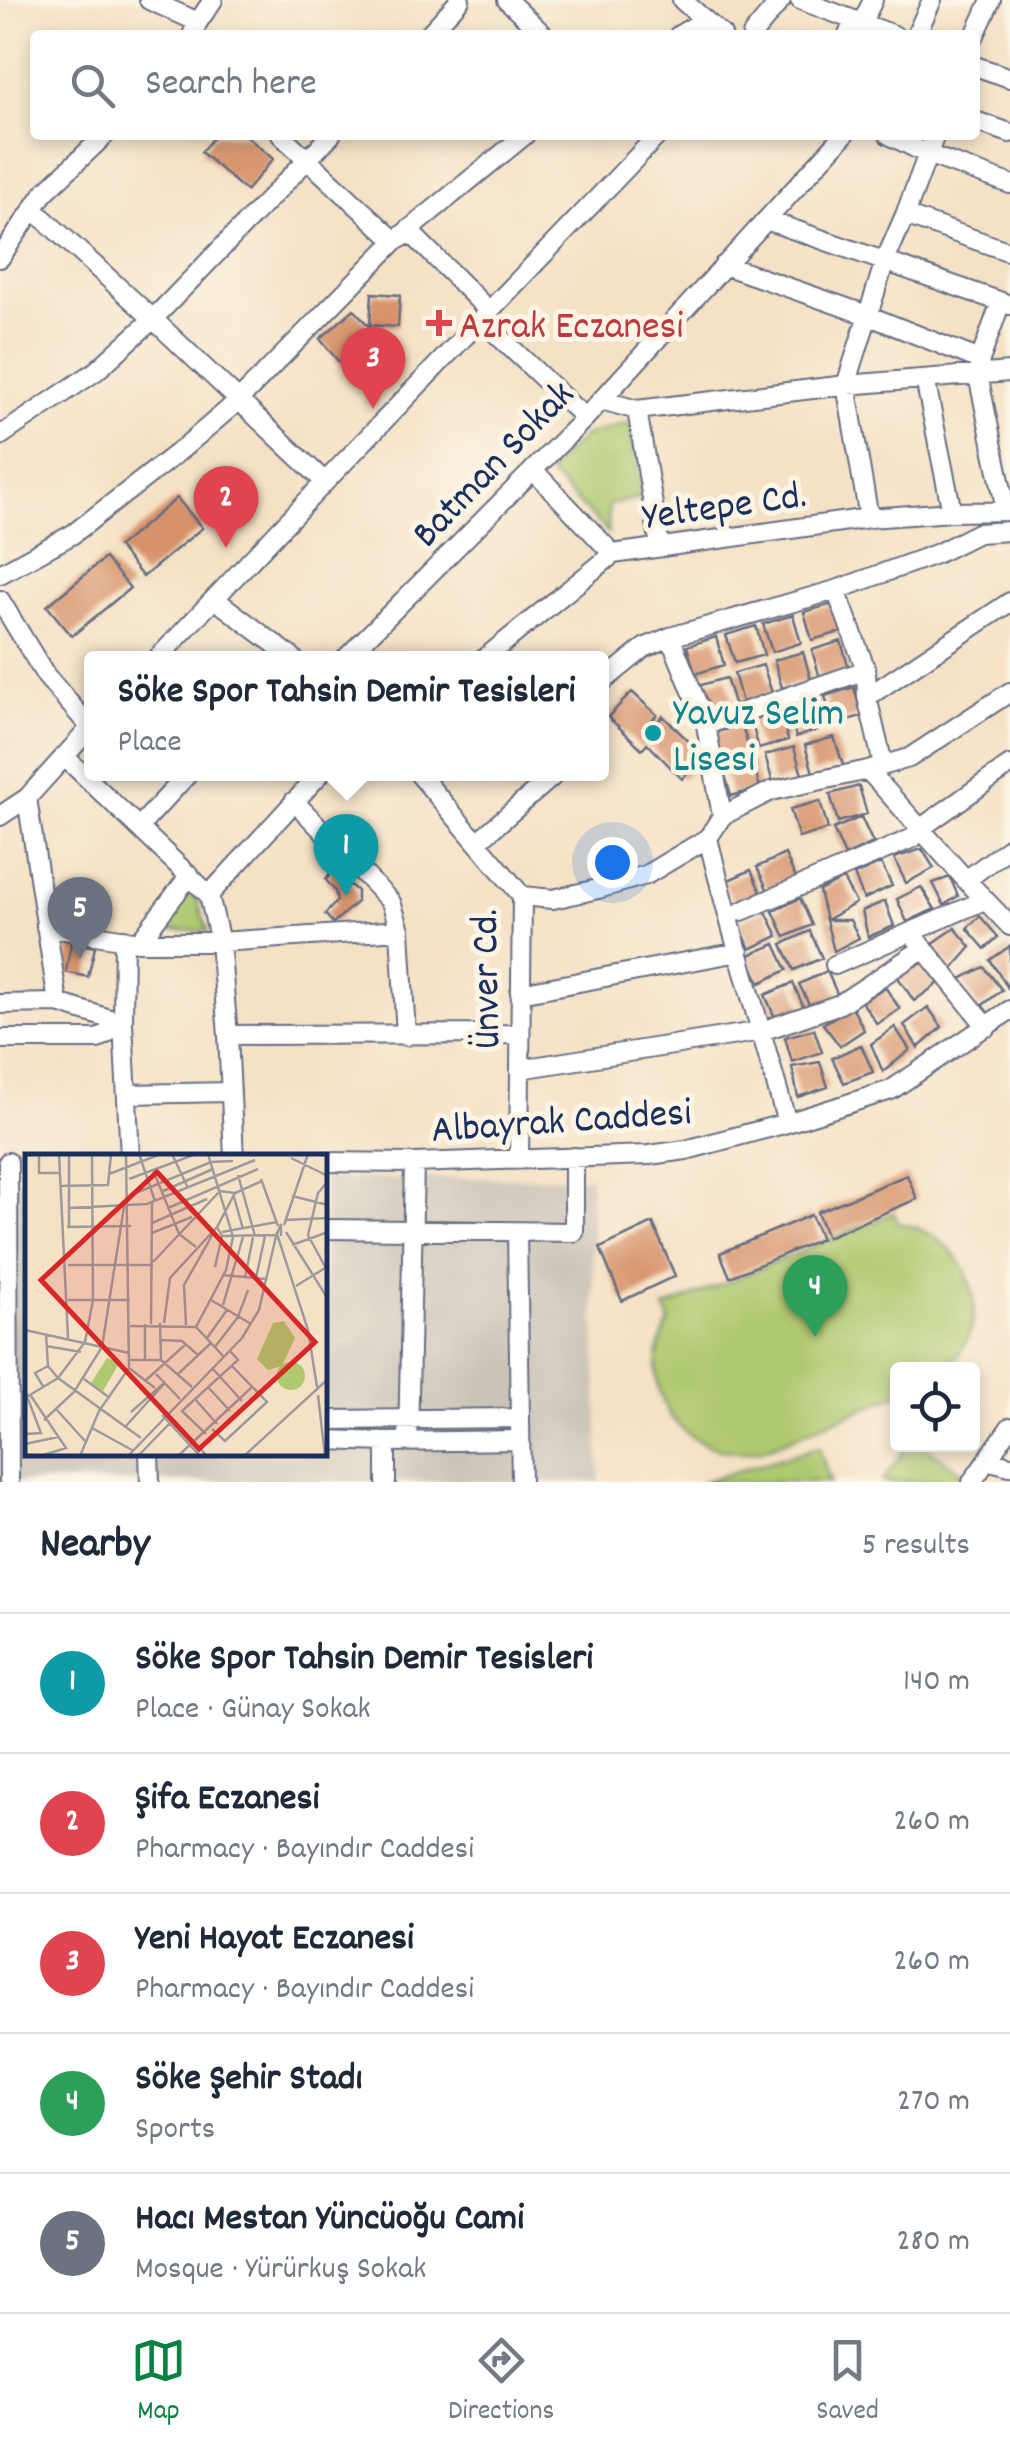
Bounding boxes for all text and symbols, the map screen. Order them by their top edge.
search box [30,30,980,140]
icon: search [65,58,120,113]
text: Search here [145,58,317,113]
place label: Azrak Eczanesi [459,301,684,358]
marker: Azrak Eczanesi [428,312,450,334]
pin: 3 [340,326,406,409]
street label: Batman Sokak [401,370,590,563]
pin: 2 [194,466,258,548]
street label: Yeltepe Cd. [639,470,810,549]
popup [84,651,609,781]
text: Söke Spor Tahsin Demir Tesisleri [117,666,576,721]
place label: Yavuz Selim Lisesi [673,688,844,791]
text: Place [117,721,182,767]
marker: Yavuz Selim Lisesi [642,722,664,744]
pin: 1 [314,814,378,896]
your location [587,837,638,888]
pin: 5 [48,876,112,959]
street label: Ünver Cd. [460,908,519,1049]
street label: Albayrak Caddesi [429,1087,693,1162]
inset map [25,1154,328,1457]
pin: 4 [782,1254,848,1337]
map controls [890,1362,980,1452]
button: locate [890,1362,980,1452]
text: Nearby [40,1517,150,1577]
text: 5 results [862,1524,970,1570]
text: Söke Spor Tahsin Demir Tesisleri [135,1633,593,1688]
text: 1 [69,1660,76,1706]
text: 140 m [903,1660,970,1706]
text: Place · Günay Sokak [135,1688,371,1734]
text: Şifa Eczanesi [135,1773,320,1828]
text: 2 [66,1800,79,1846]
text: 260 m [894,1800,970,1846]
text: Pharmacy · Bayındır Caddesi [135,1828,474,1874]
text: Yeni Hayat Eczanesi [135,1913,414,1968]
text: 3 [65,1940,80,1986]
text: 260 m [894,1940,970,1986]
text: Pharmacy · Bayındır Caddesi [135,1968,474,2014]
text: Söke Şehir Stadı [135,2053,363,2108]
text: 4 [66,2080,79,2126]
text: 270 m [897,2080,970,2126]
text: Sports [135,2108,215,2154]
text: Hacı Mestan Yüncüoğu Cami [135,2193,524,2248]
text: 5 [65,2220,80,2266]
text: 280 m [896,2220,970,2266]
text: Mosque · Yürürkuş Sokak [135,2248,426,2294]
tab: Map [131,2333,186,2433]
tab: Directions [448,2333,554,2433]
tab: Saved [816,2333,879,2433]

